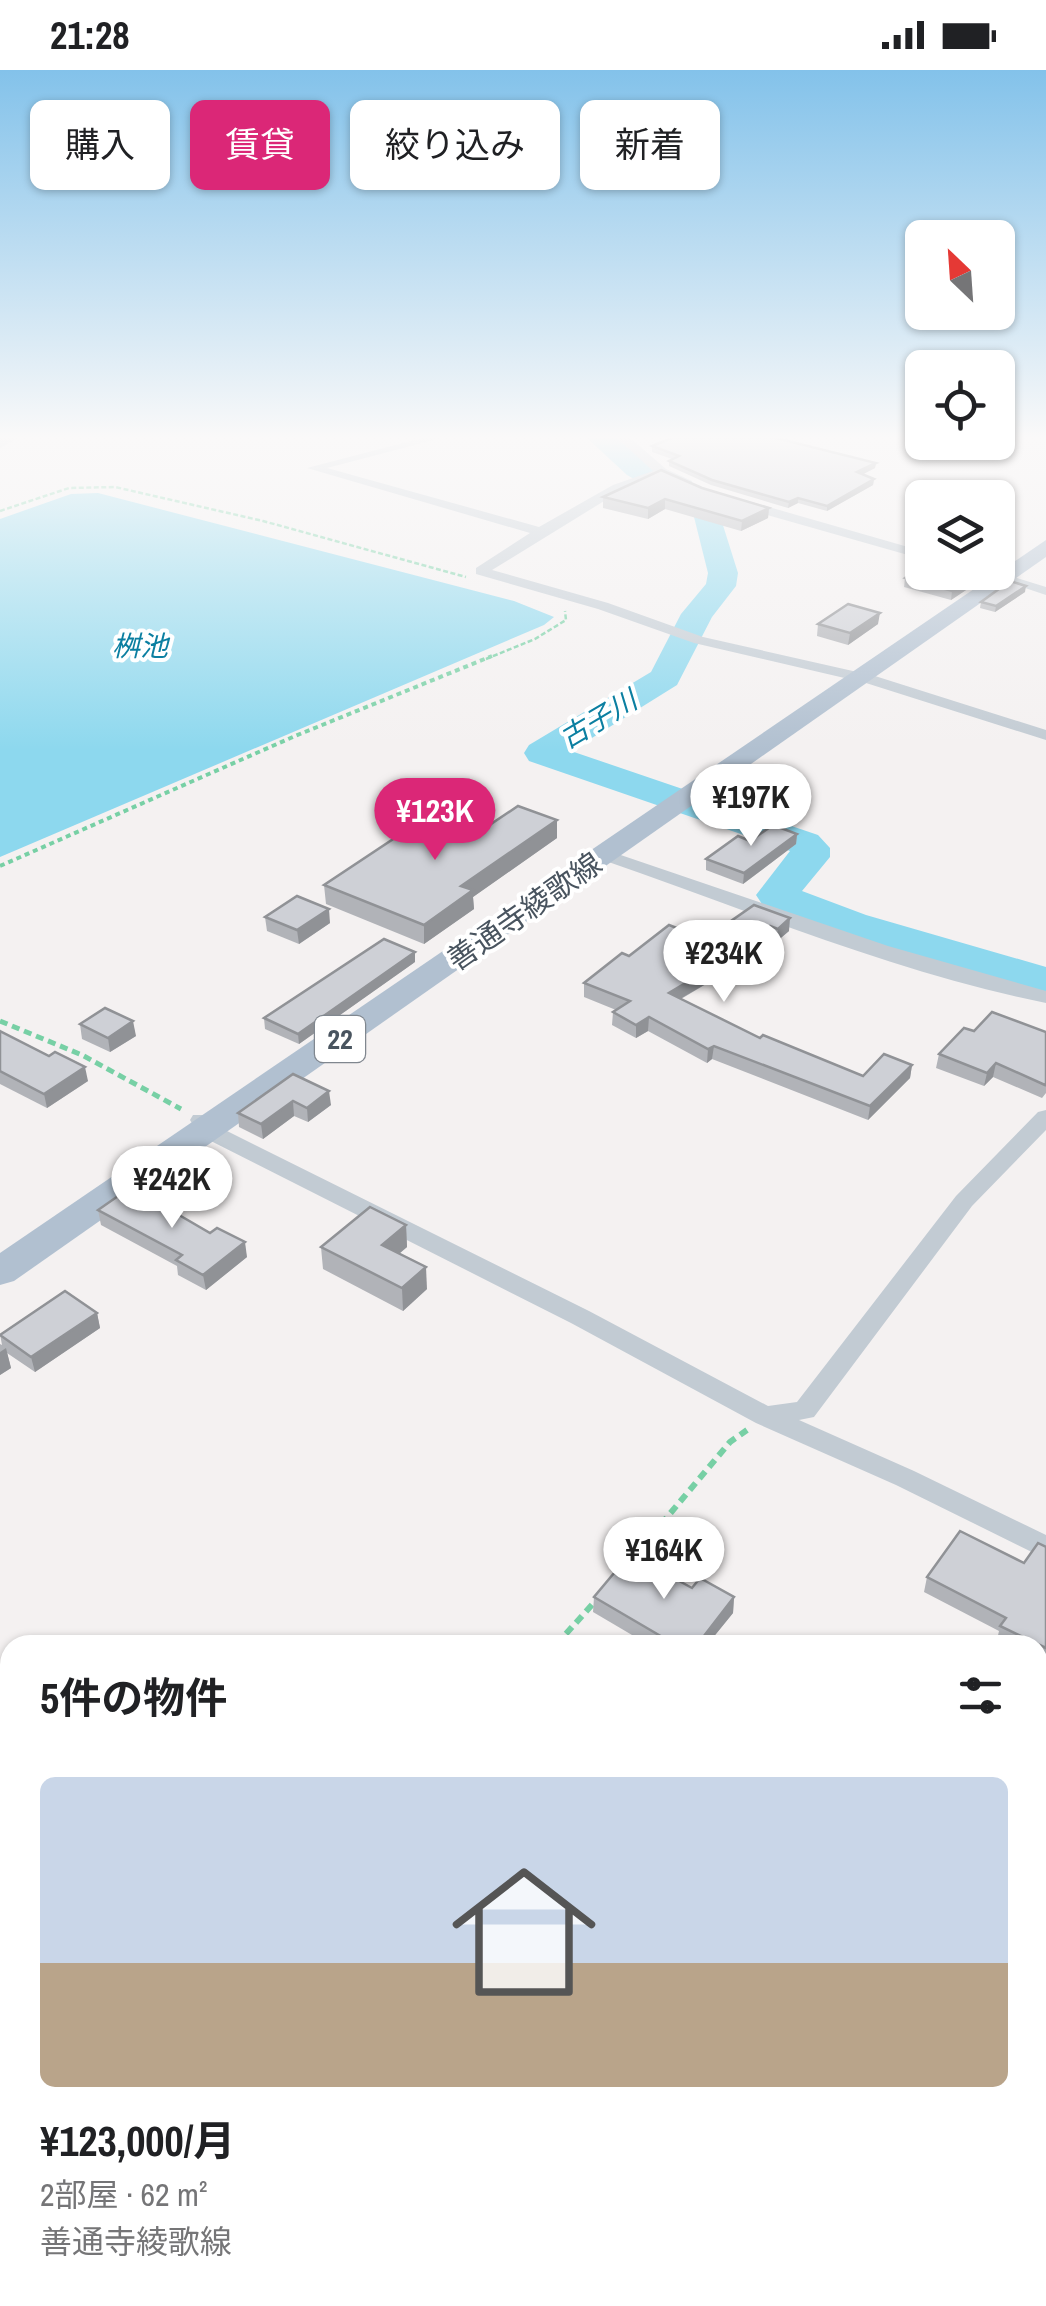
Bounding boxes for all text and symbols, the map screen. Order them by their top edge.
text: 21:28 [50,10,130,61]
chip: 購入 [30,100,170,190]
chip: 賃貸 [190,100,330,190]
chip: 絞り込み [350,100,560,190]
chip: 新着 [580,100,720,190]
north arrow [905,220,1015,330]
map controls [905,220,1015,590]
button: locate [905,350,1015,460]
button: layers [905,480,1015,590]
water label: 桝池 [112,627,171,665]
water label: 古子川 [552,680,646,757]
pin: ¥197K [681,764,821,849]
text: ¥197K [712,775,790,818]
pin: ¥123K [365,778,505,863]
text: ¥123K [396,789,474,832]
street label: 善通寺綾歌線 [439,843,609,979]
pin: ¥234K [654,920,794,1005]
text: ¥234K [685,931,763,974]
road number: 22 [315,1016,365,1062]
pin: ¥242K [102,1146,242,1231]
text: ¥242K [133,1157,211,1200]
pin: ¥164K [594,1517,734,1602]
text: ¥164K [625,1528,703,1571]
icon: filters [953,1668,1008,1723]
text: 5件の物件 [40,1670,227,1726]
icon: home [434,1842,614,2022]
text: ¥123,000/月 [40,2113,235,2169]
text: 2部屋 · 62 m² [40,2173,208,2216]
text: 善通寺綾歌線 [40,2220,232,2263]

